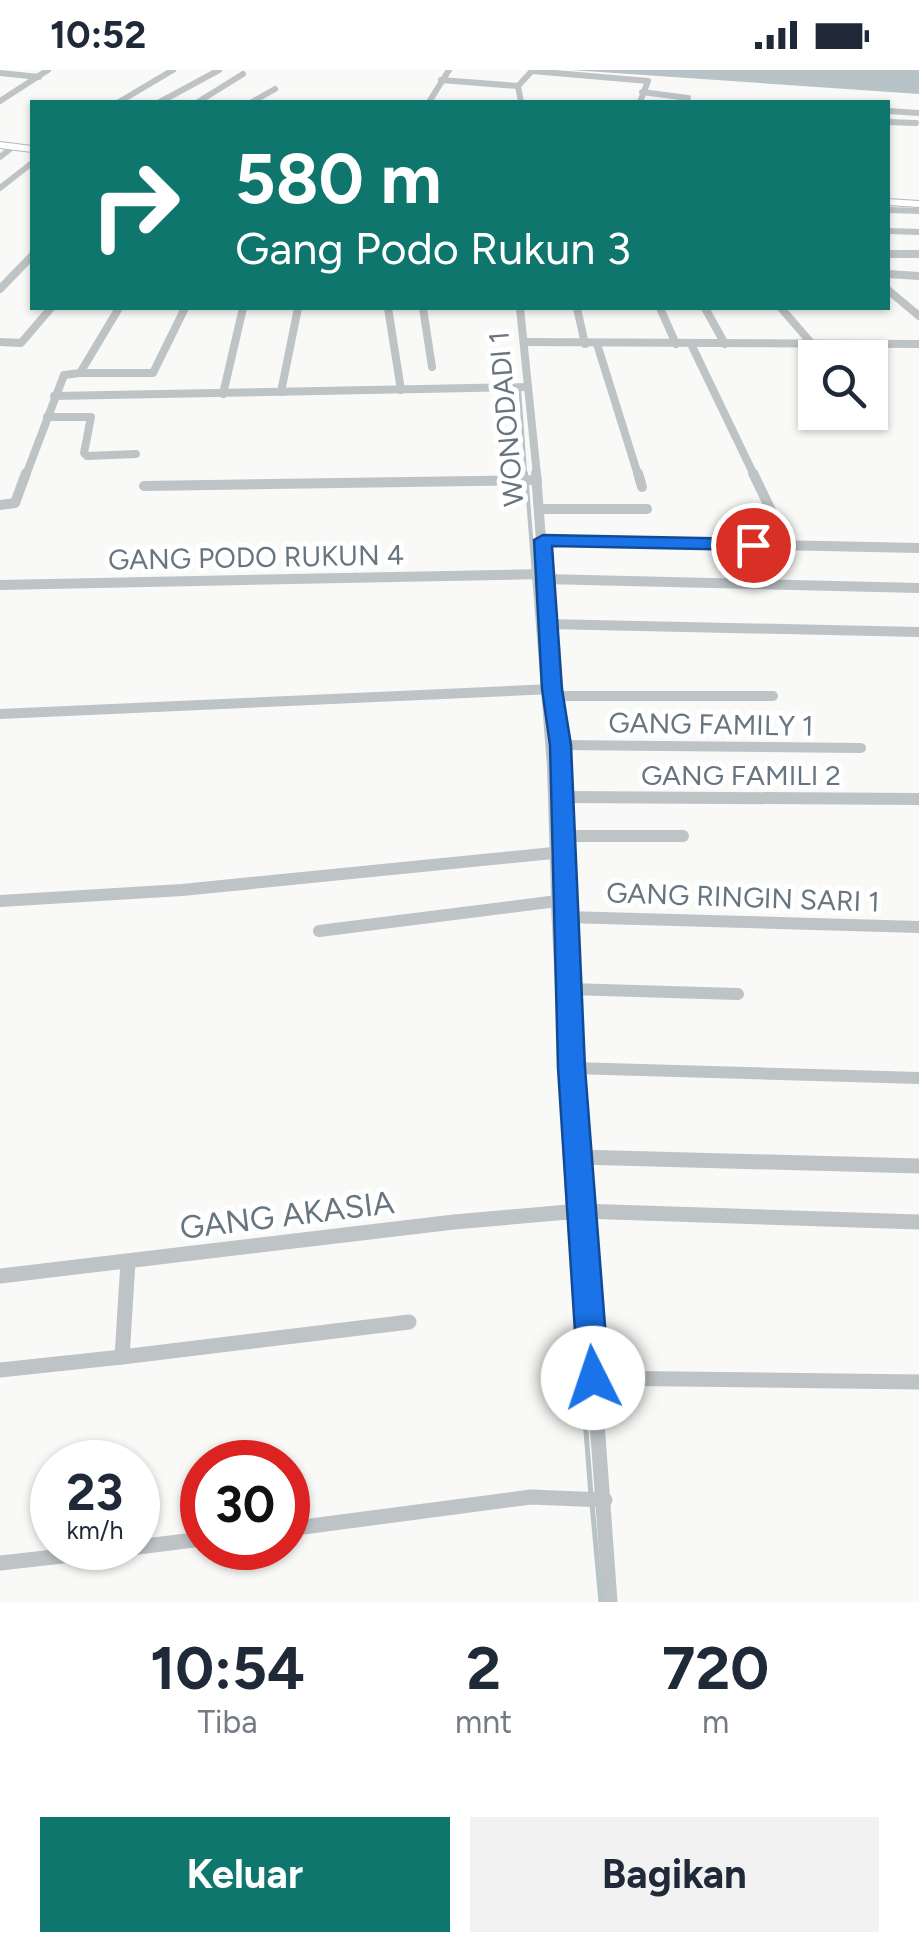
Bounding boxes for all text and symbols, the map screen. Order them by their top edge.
text: 10:52 [50,12,146,58]
text: 580 m [235,136,442,221]
icon: right [70,140,200,270]
text: Gang Podo Rukun 3 [235,221,631,275]
street label: WONODADI 1 [481,330,531,508]
map controls [798,340,888,430]
button: search [798,340,888,430]
pin [711,503,796,588]
icon: arrive [726,518,781,573]
street label: GANG PODO RUKUN 4 [108,537,404,577]
street label: GANG FAMILY 1 [608,705,814,743]
street label: GANG FAMILI 2 [641,758,841,792]
street label: GANG RINGIN SARI 1 [606,875,880,919]
street label: GANG AKASIA [178,1183,397,1247]
position arrow [541,1326,645,1430]
speed limit sign: 30 [180,1440,310,1570]
text: 23 [67,1462,123,1523]
text: km/h [66,1515,124,1545]
text: 10:54 [150,1632,305,1704]
text: 2 [466,1632,501,1704]
text: 720 [662,1632,769,1704]
text: Tiba [197,1703,258,1741]
text: mnt [455,1703,512,1741]
text: m [702,1703,729,1741]
button: Keluar [40,1817,450,1932]
button: Bagikan [470,1817,879,1932]

